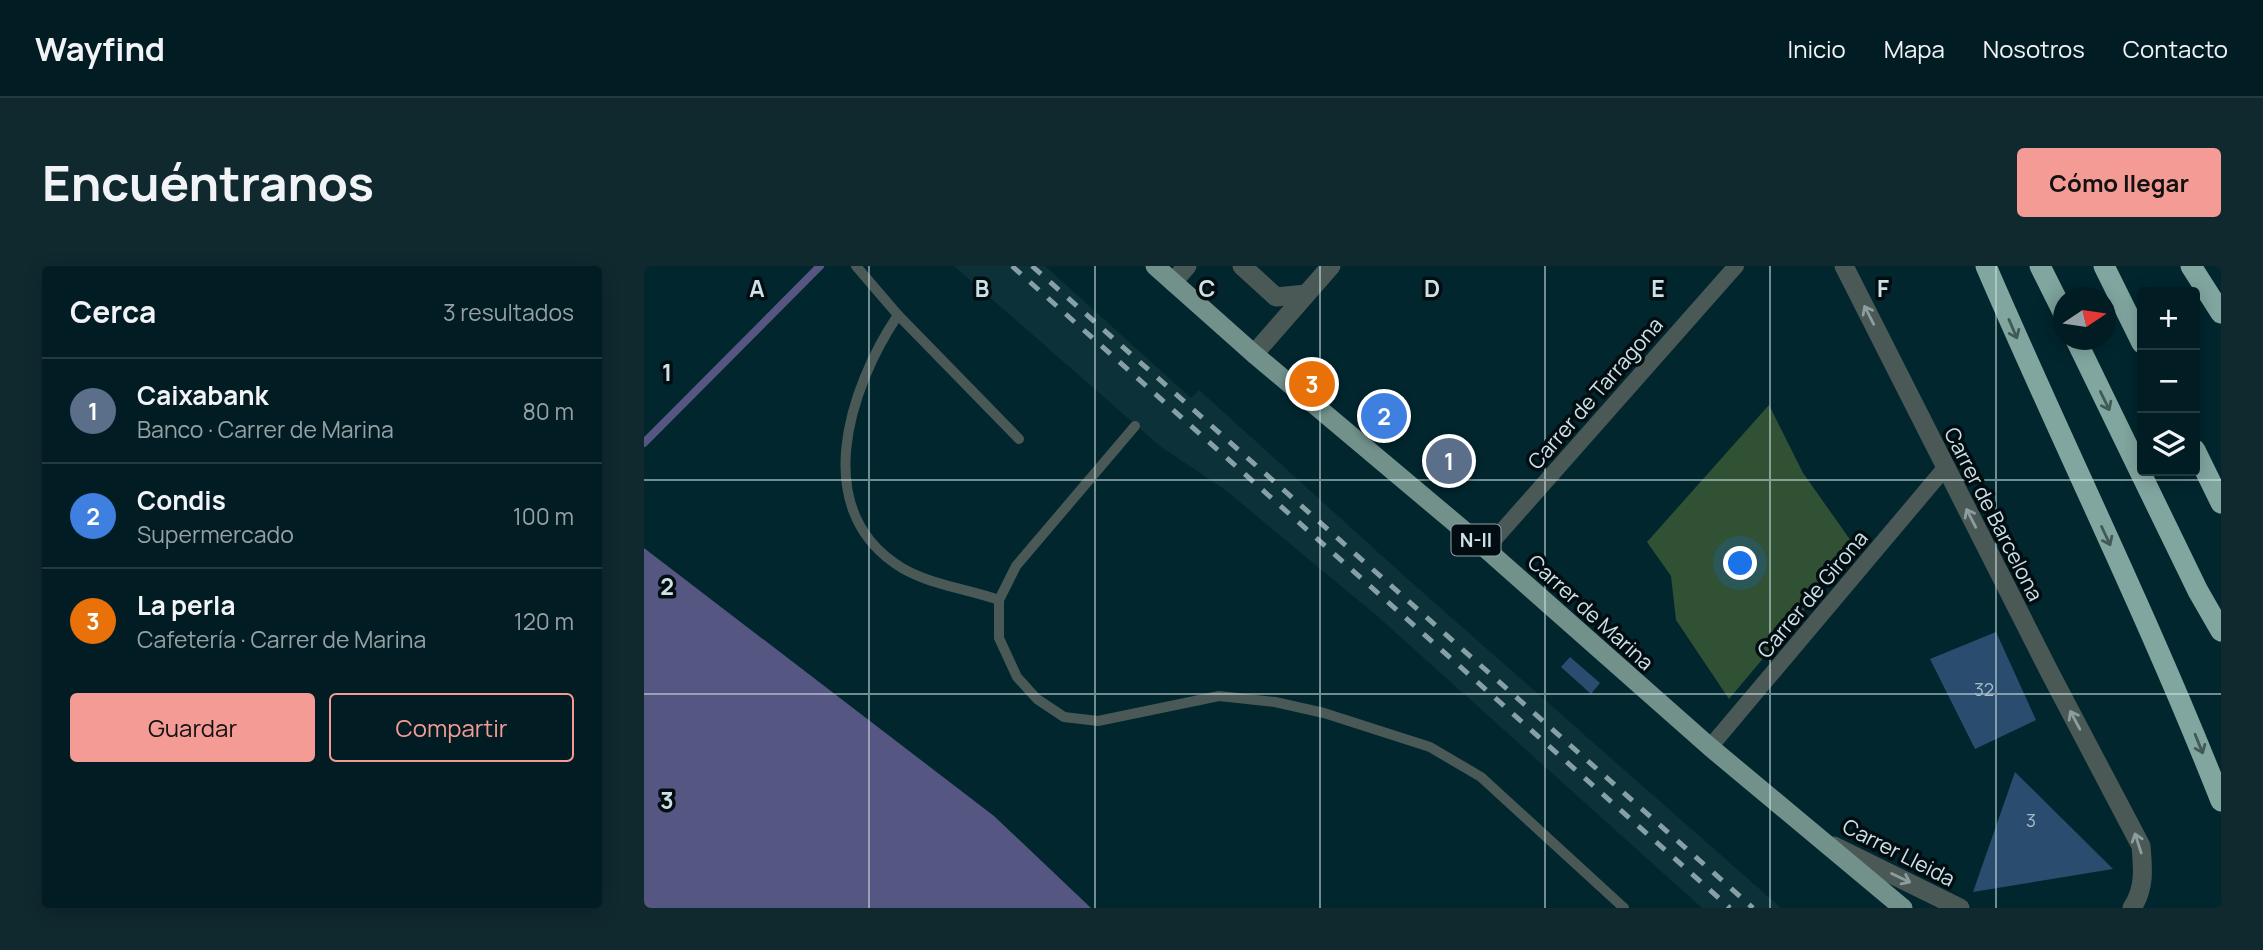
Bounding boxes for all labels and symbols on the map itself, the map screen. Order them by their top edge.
text: A [749,272,765,304]
text: B [975,272,989,304]
text: C [1199,272,1216,304]
text: D [1424,272,1440,304]
text: E [1651,272,1665,304]
text: F [1877,272,1889,304]
north arrow [2053,287,2116,350]
one-way arrow [1861,305,1875,326]
street label: Carrer de Tarragona [1521,311,1669,475]
one-way arrow [2007,317,2020,339]
text: 1 [662,356,672,388]
pin: 3 [1289,358,1335,410]
pin: 2 [1361,390,1407,442]
one-way arrow [2099,390,2113,411]
street label: Carrer de Barcelona [1938,422,2050,606]
pin: 1 [1426,435,1472,487]
one-way arrow [1963,508,1977,529]
road number: N-II [1452,524,1500,556]
street label: Carrer de Girona [1750,524,1874,664]
one-way arrow [2100,525,2113,547]
your location [1723,546,1757,580]
street label: Carrer de Marina [1522,548,1660,676]
text: 2 [660,570,674,602]
house number: 32 [1974,677,1994,701]
one-way arrow [2067,711,2081,731]
one-way arrow [2193,733,2206,755]
text: 3 [660,784,674,816]
house number: 3 [2026,808,2036,832]
street label: Carrer Lleida [1838,812,1960,892]
one-way arrow [2131,833,2143,855]
one-way arrow [1890,872,1911,886]

